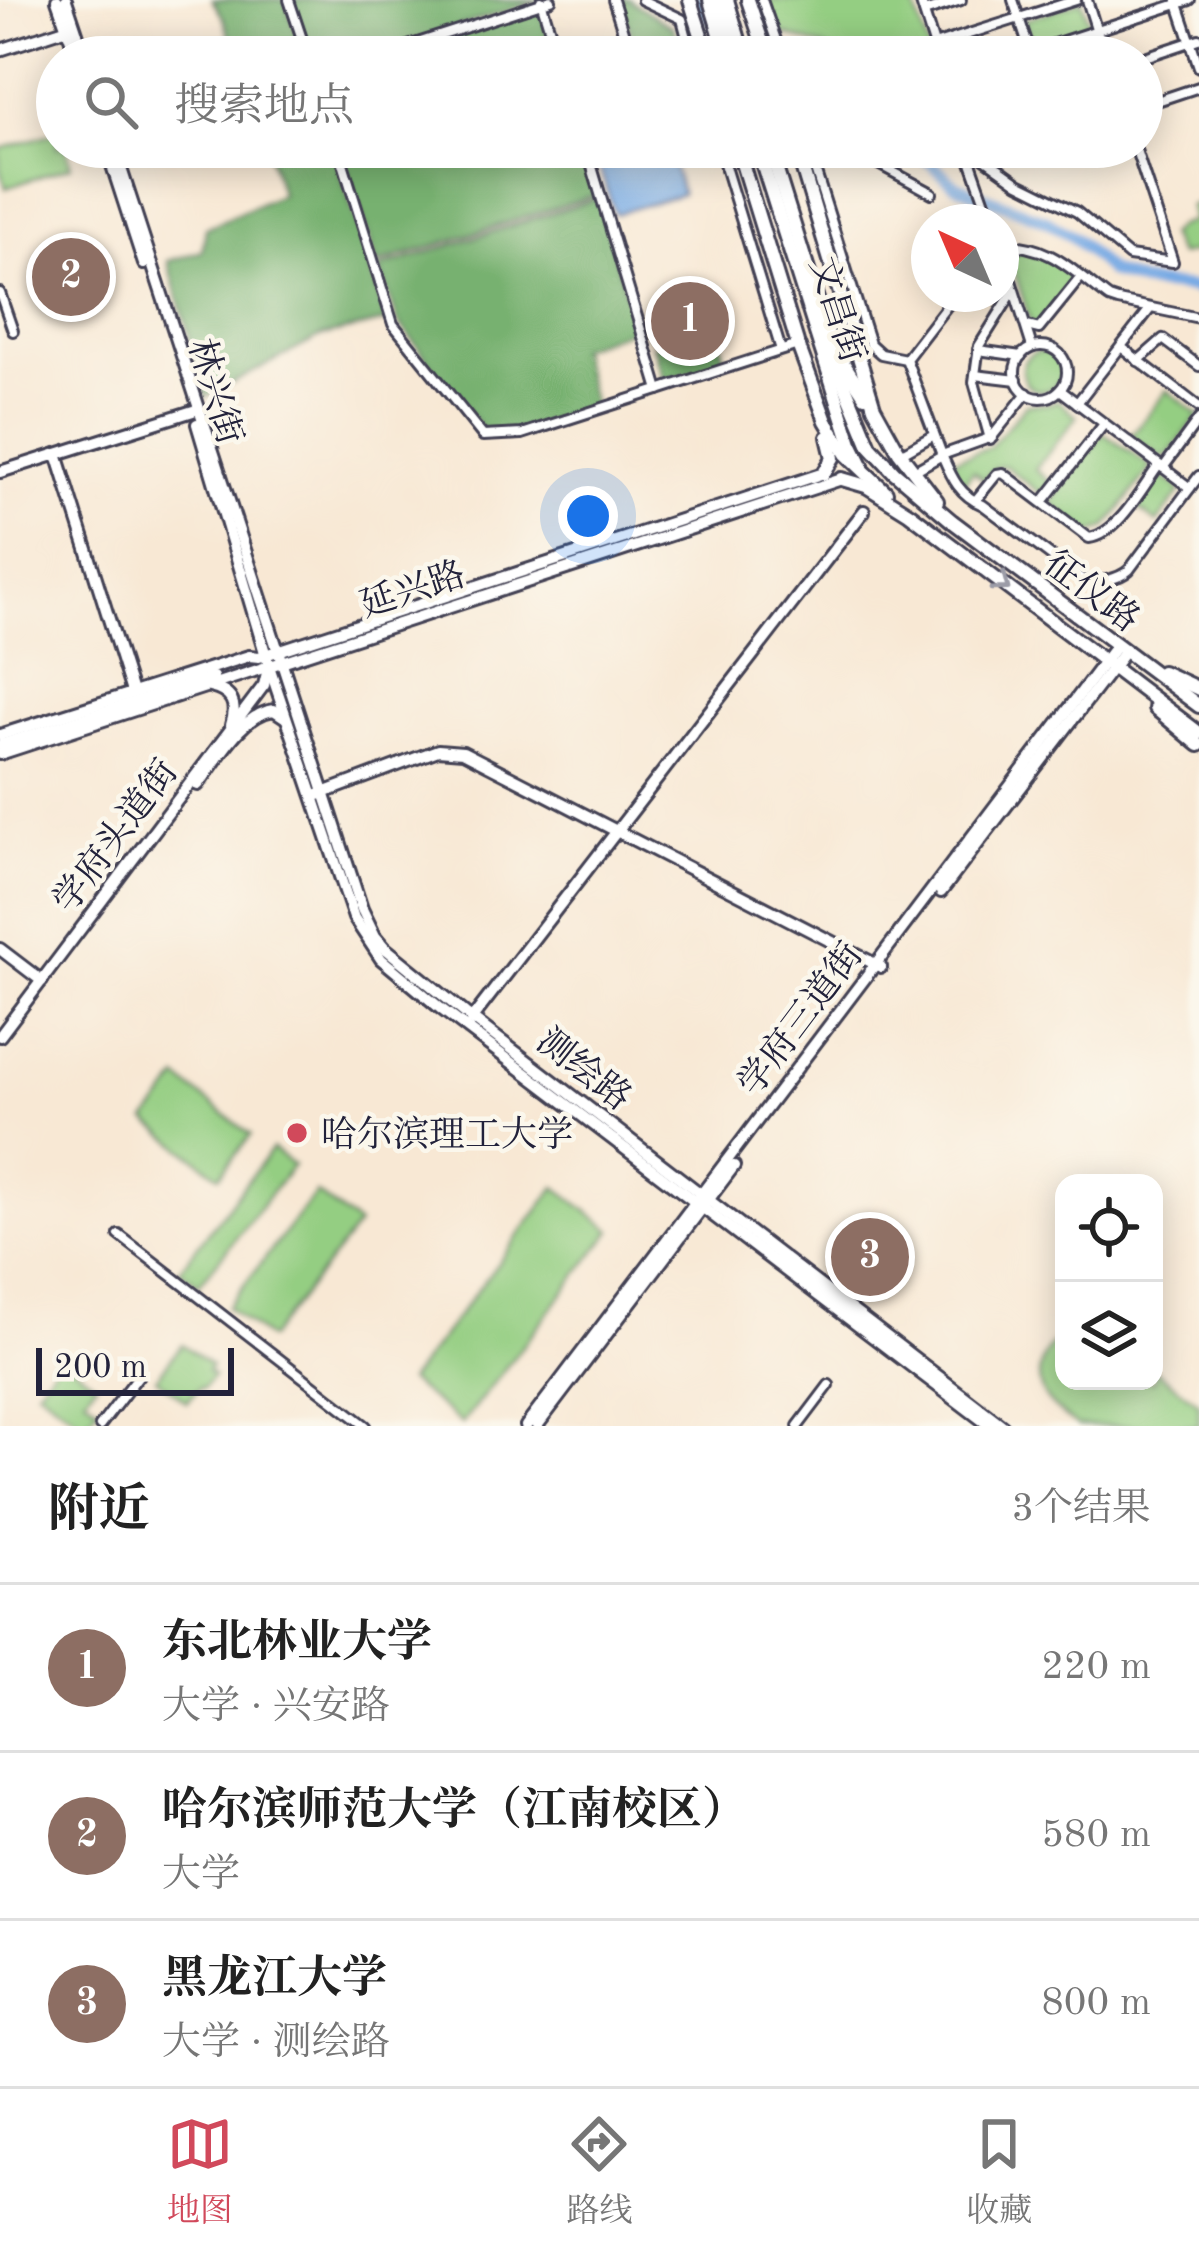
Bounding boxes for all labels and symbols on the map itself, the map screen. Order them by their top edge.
north arrow [911,204,1019,312]
pin: 2 [32,232,110,322]
street label: 文昌街 [801,252,873,367]
pin: 1 [651,276,729,366]
street label: 林兴街 [180,334,250,449]
your location [558,486,618,546]
street label: 征仪路 [1037,543,1147,640]
street label: 延兴路 [355,554,470,626]
one-way arrow [989,569,1010,591]
street label: 学府头道街 [45,752,186,920]
street label: 学府三道街 [730,935,871,1103]
street label: 测绘路 [529,1021,639,1119]
place label: 哈尔滨理工大学 [321,1115,573,1155]
marker: 哈尔滨理工大学 [284,1120,310,1146]
pin: 3 [831,1212,909,1302]
scale bar [36,1342,234,1395]

